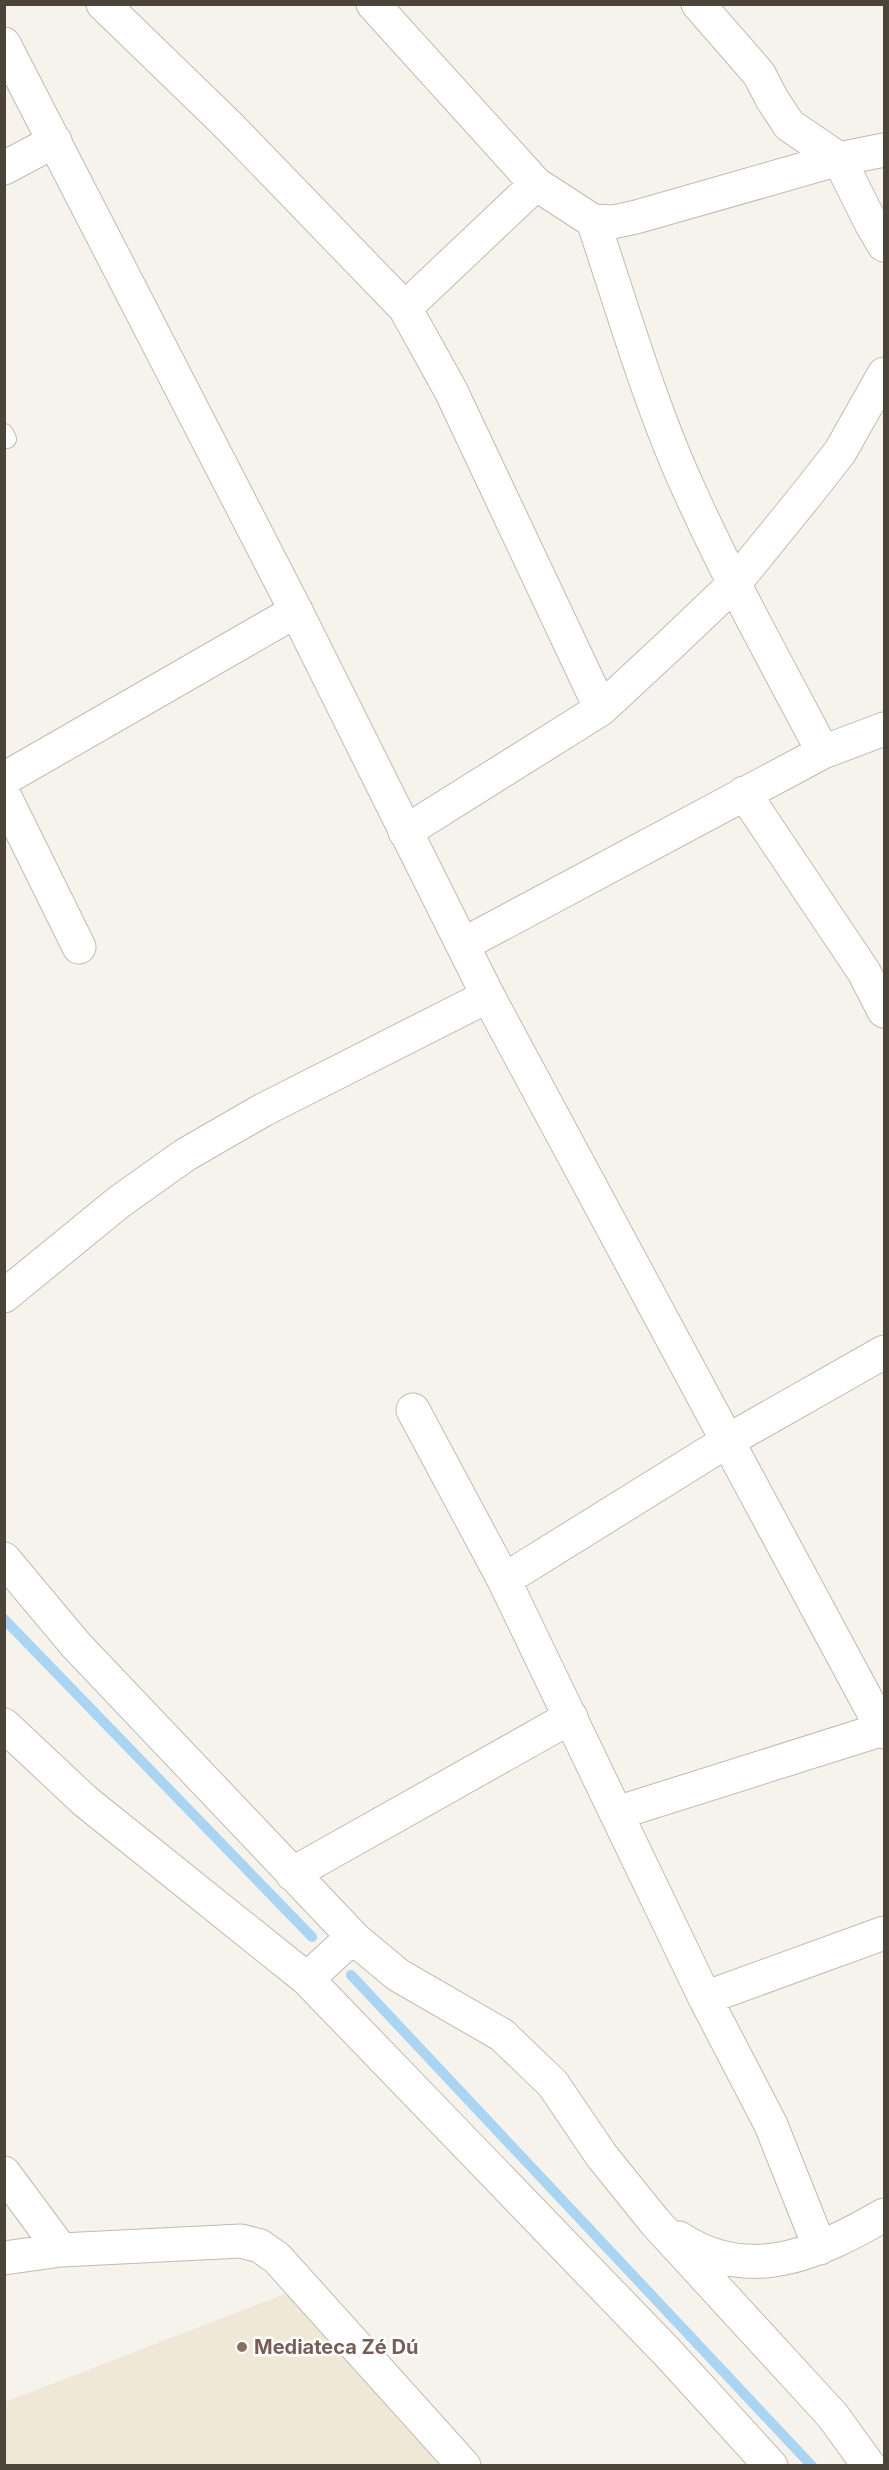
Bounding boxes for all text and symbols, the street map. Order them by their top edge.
place label: Mediateca Zé Dú [254,2335,418,2359]
marker: Mediateca Zé Dú [235,2340,249,2354]

